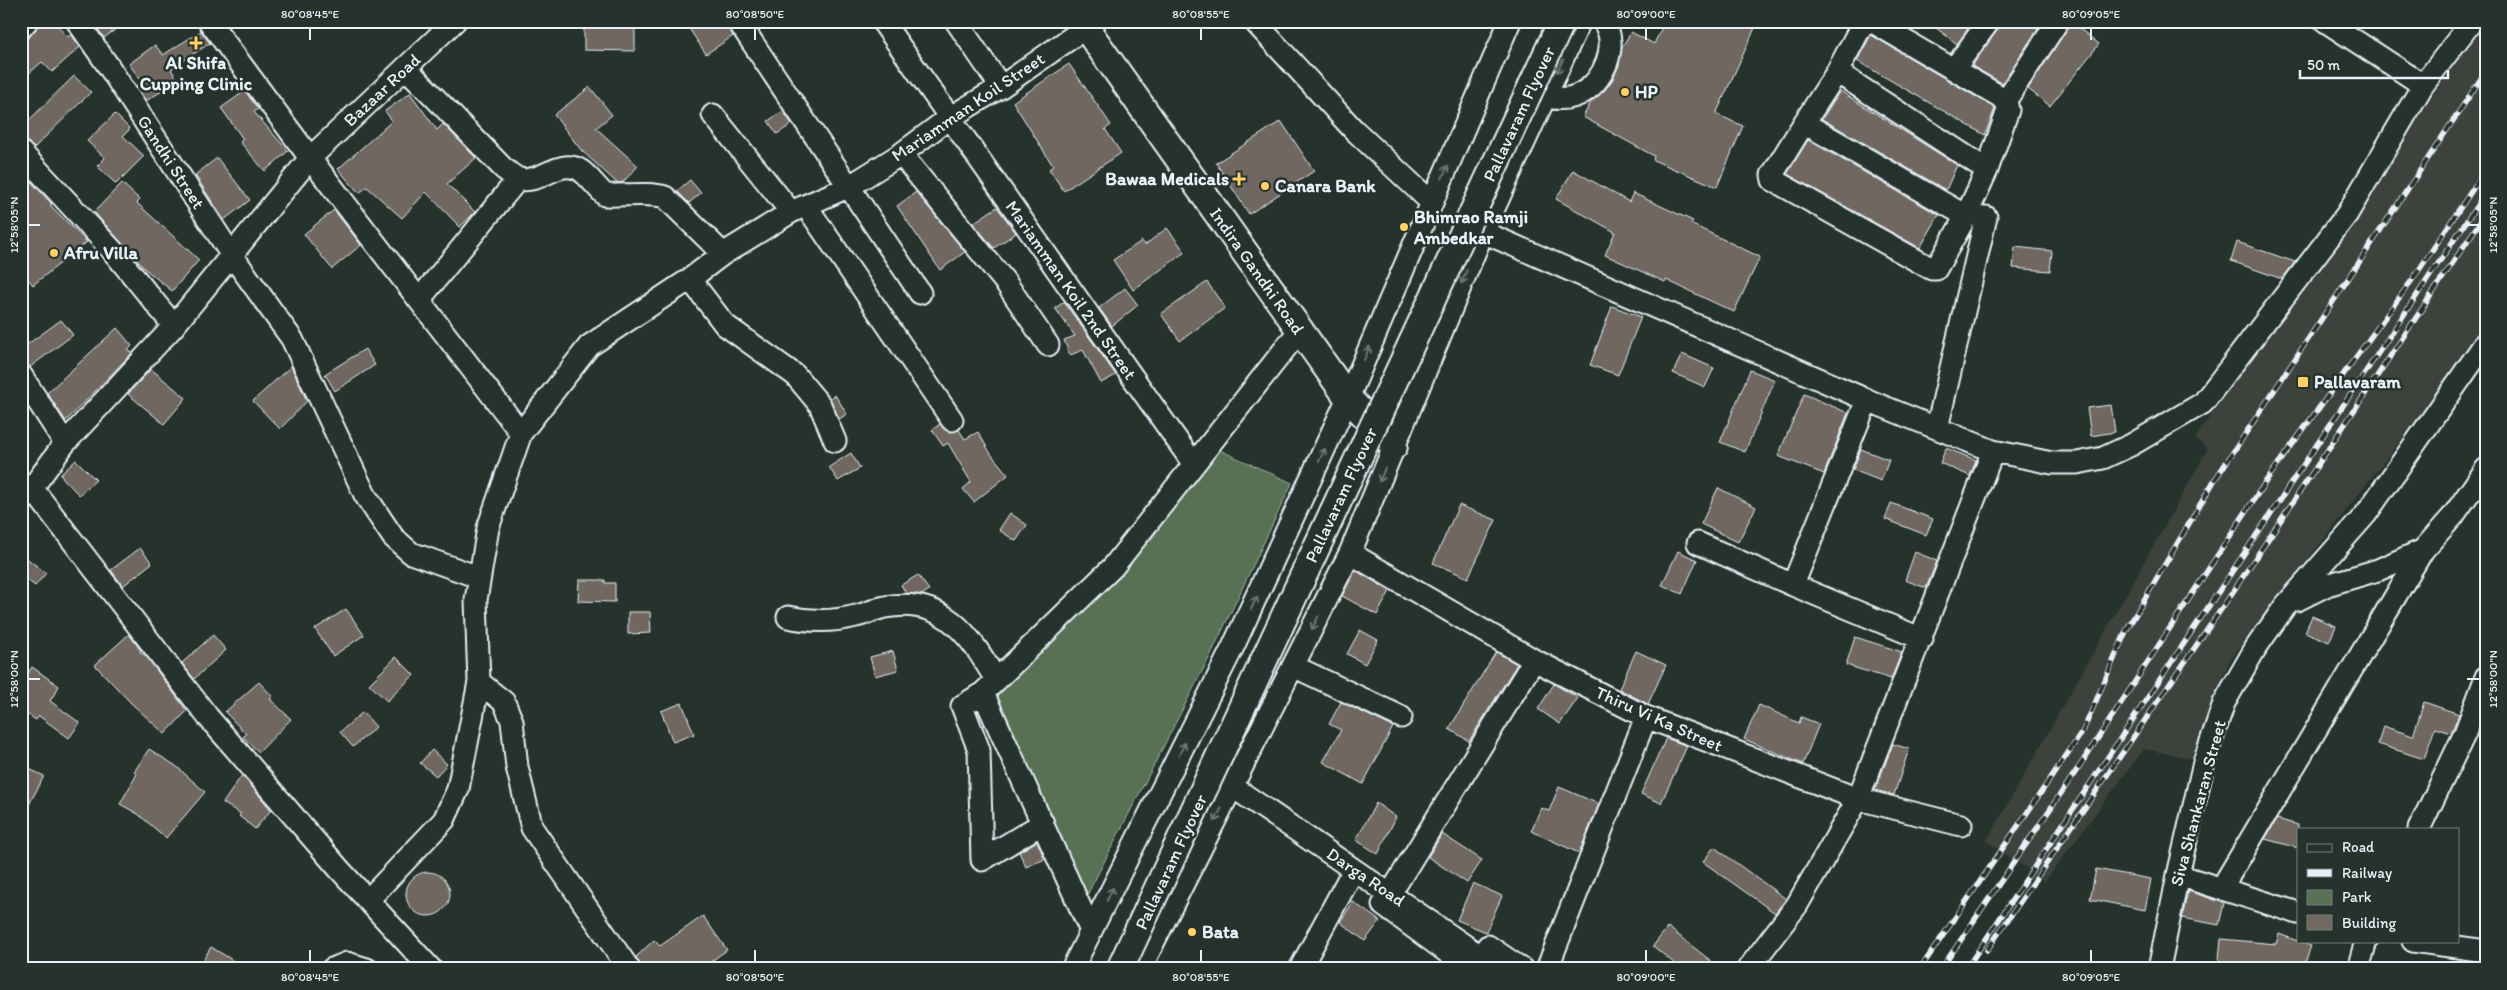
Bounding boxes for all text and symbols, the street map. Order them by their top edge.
text: 80°08'45"E [281,7,339,21]
text: 80°08'50"E [726,7,785,21]
text: 80°08'55"E [1172,7,1230,21]
text: 80°09'00"E [1616,7,1676,21]
text: 80°09'05"E [2062,7,2120,21]
marker: Al Shifa Cupping Clinic [189,36,203,50]
street label: Pallavaram Flyover [1478,42,1560,185]
street label: Mariamman Koil Street [887,47,1049,166]
scale bar [2300,48,2447,80]
street label: Bazaar Road [339,49,425,131]
place label: Al Shifa Cupping Clinic [140,52,253,95]
text: 50 m [2307,56,2340,74]
one-way arrow [1554,58,1564,73]
place label: HP [1635,81,1658,103]
marker: HP [1619,86,1631,98]
street label: Gandhi Street [132,111,210,213]
one-way arrow [1441,165,1451,180]
place label: Bawaa Medicals [1105,168,1229,190]
marker: Bawaa Medicals [1233,173,1245,185]
place label: Canara Bank [1275,175,1376,197]
marker: Canara Bank [1259,180,1271,192]
street label: Mariamman Koil 2nd Street [1001,196,1141,384]
text: 12°58'05"N [7,197,21,253]
text: 12°58'05"N [2486,197,2500,253]
street label: Indira Gandhi Road [1205,203,1309,339]
place label: Bhimrao Ramji Ambedkar [1413,206,1528,249]
marker: Bhimrao Ramji Ambedkar [1398,221,1410,233]
place label: Afru Villa [63,242,139,264]
marker: Afru Villa [48,247,60,259]
one-way arrow [1459,269,1469,284]
one-way arrow [1363,346,1373,361]
place label: Pallavaram [2314,371,2401,393]
marker: Pallavaram [2296,375,2310,389]
street label: Pallavaram Flyover [1300,423,1382,566]
one-way arrow [1317,448,1327,463]
one-way arrow [1377,467,1386,482]
one-way arrow [1249,596,1259,611]
one-way arrow [1310,615,1319,630]
text: 12°58'00"N [7,650,21,708]
text: 12°58'00"N [2486,650,2500,708]
street label: Thiru Vi Ka Street [1592,681,1726,757]
street label: Siva Shankaran Street [2165,717,2231,888]
one-way arrow [1178,742,1187,757]
street label: Pallavaram Flyover [1130,790,1212,933]
one-way arrow [1213,807,1222,822]
legend [2297,828,2460,942]
text: Road [2342,838,2375,856]
street label: Darga Road [1323,843,1410,911]
text: Railway [2342,864,2392,882]
one-way arrow [1106,887,1115,902]
text: Park [2342,888,2372,906]
text: Building [2342,914,2396,932]
place label: Bata [1202,921,1239,943]
marker: Bata [1186,926,1198,938]
text: 80°08'45"E [281,970,339,984]
text: 80°08'50"E [726,970,785,984]
text: 80°08'55"E [1172,970,1230,984]
text: 80°09'00"E [1616,970,1676,984]
text: 80°09'05"E [2062,970,2120,984]

